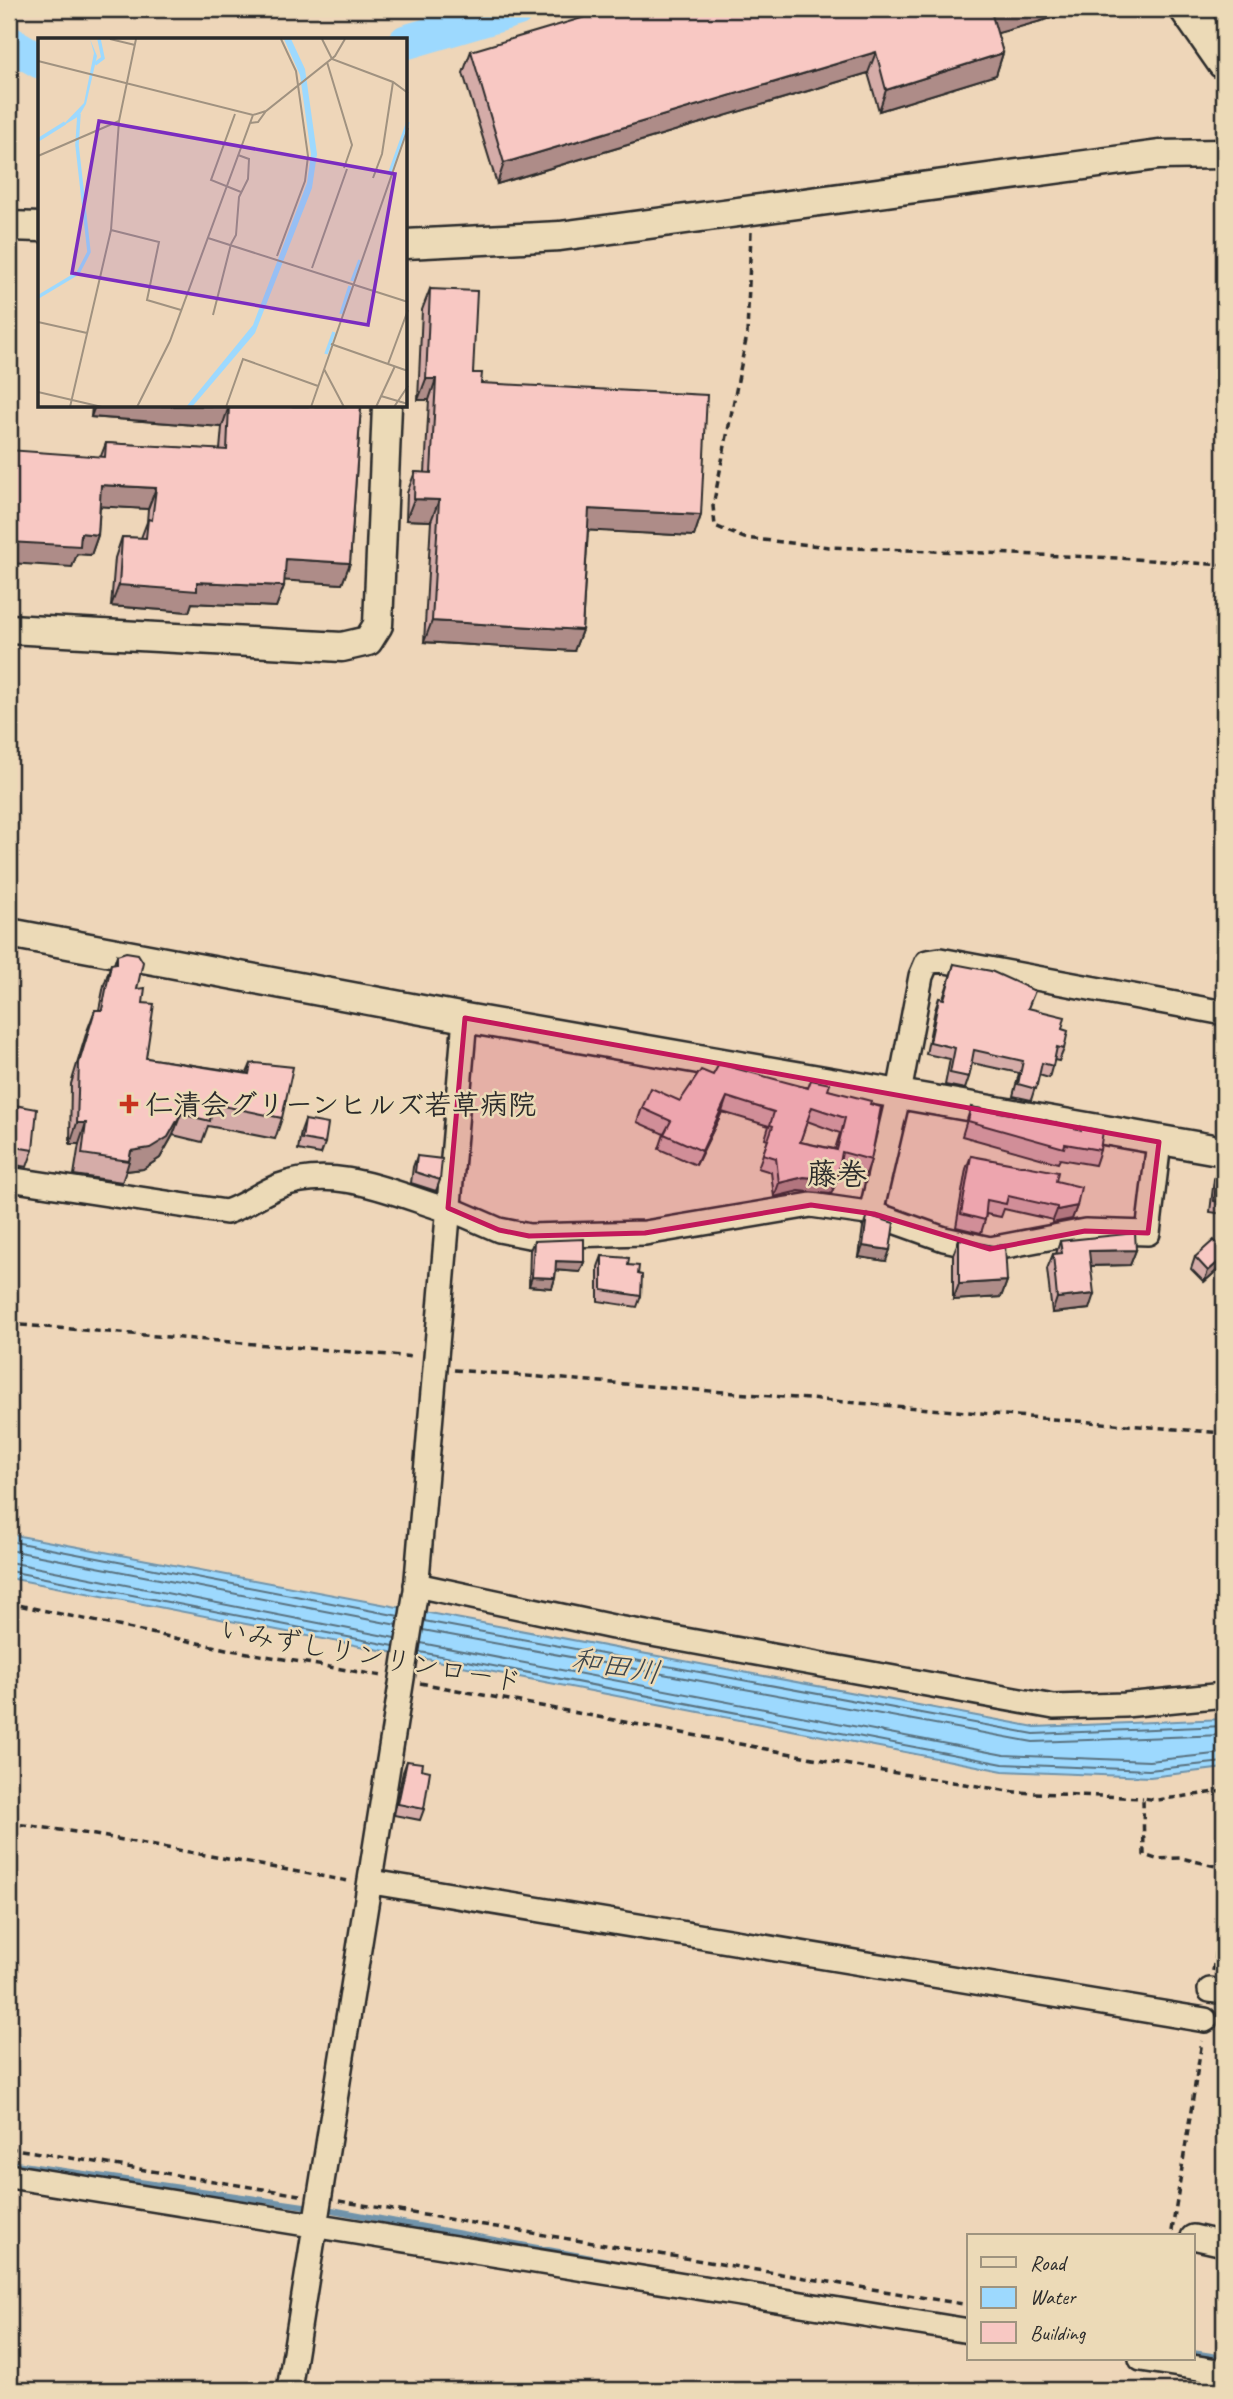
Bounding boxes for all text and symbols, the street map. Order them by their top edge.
inset map [38,38,408,408]
place label: 仁清会グリーンヒルズ若草病院 [145,1087,536,1122]
marker: 仁清会グリーンヒルズ若草病院 [119,1094,139,1114]
district label: 藤巻 [807,1155,867,1193]
street label: いみずしリンリンロード [217,1612,525,1699]
water label: 和田川 [569,1640,663,1692]
legend [967,2234,1194,2360]
text: Road [1030,2250,1069,2276]
text: Water [1030,2284,1077,2310]
text: Building [1030,2320,1087,2346]

